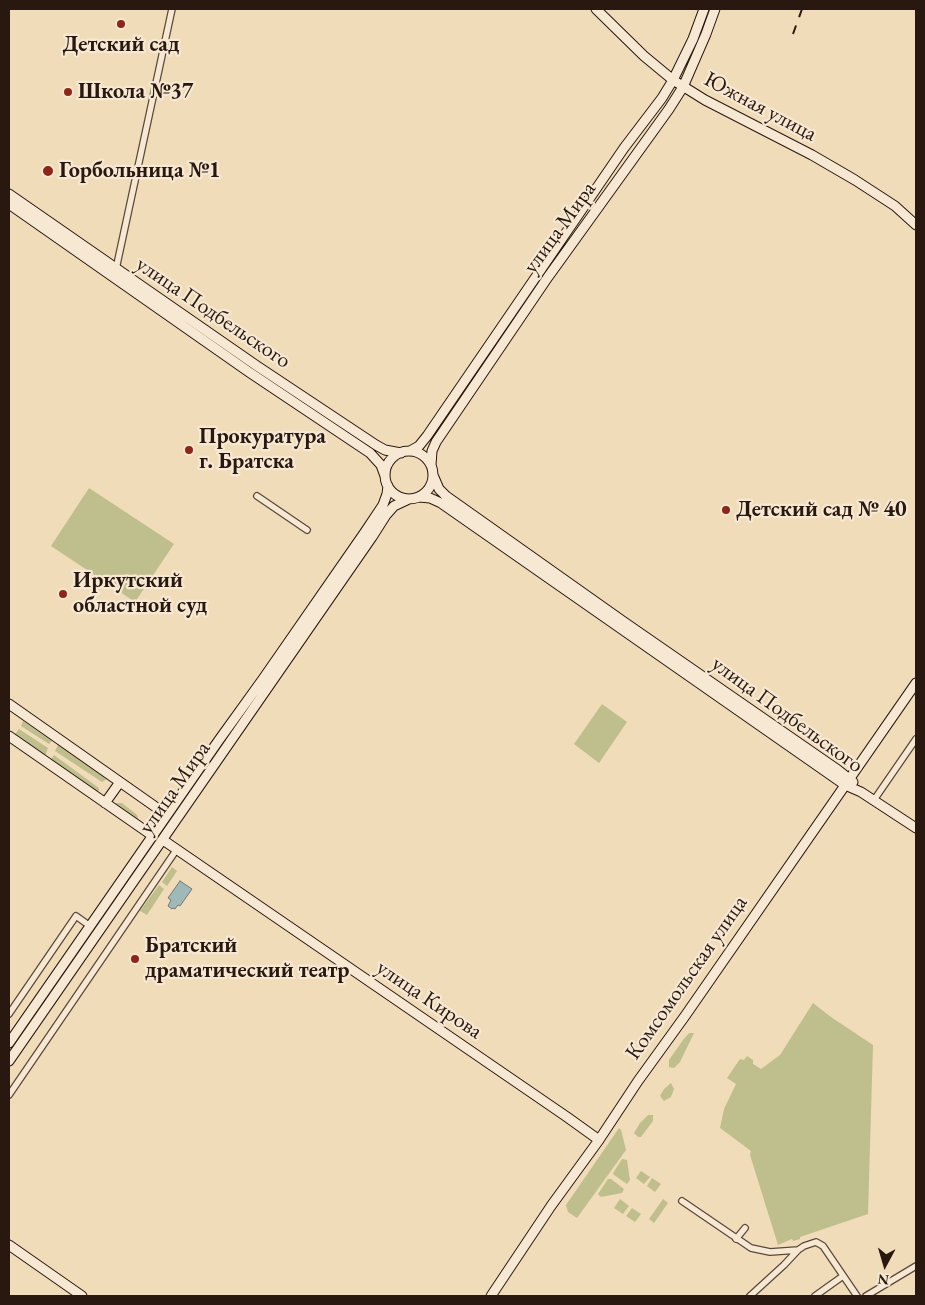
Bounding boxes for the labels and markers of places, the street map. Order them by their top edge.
marker: Детский сад [115,18,127,30]
place label: Детский сад [62,32,180,58]
place label: Школа №37 [78,79,193,105]
marker: Школа №37 [62,86,74,98]
place label: Горбольница №1 [59,158,220,184]
marker: Горбольница №1 [41,164,55,178]
place label: Прокуратура г. Братска [199,424,326,476]
marker: Прокуратура г. Братска [183,444,195,456]
place label: Детский сад № 40 [736,497,907,523]
marker: Детский сад № 40 [720,504,732,516]
place label: Иркутский областной суд [73,568,207,620]
marker: Иркутский областной суд [57,588,69,600]
place label: Братский драматический театр [145,933,349,984]
marker: Братский драматический театр [129,953,141,965]

